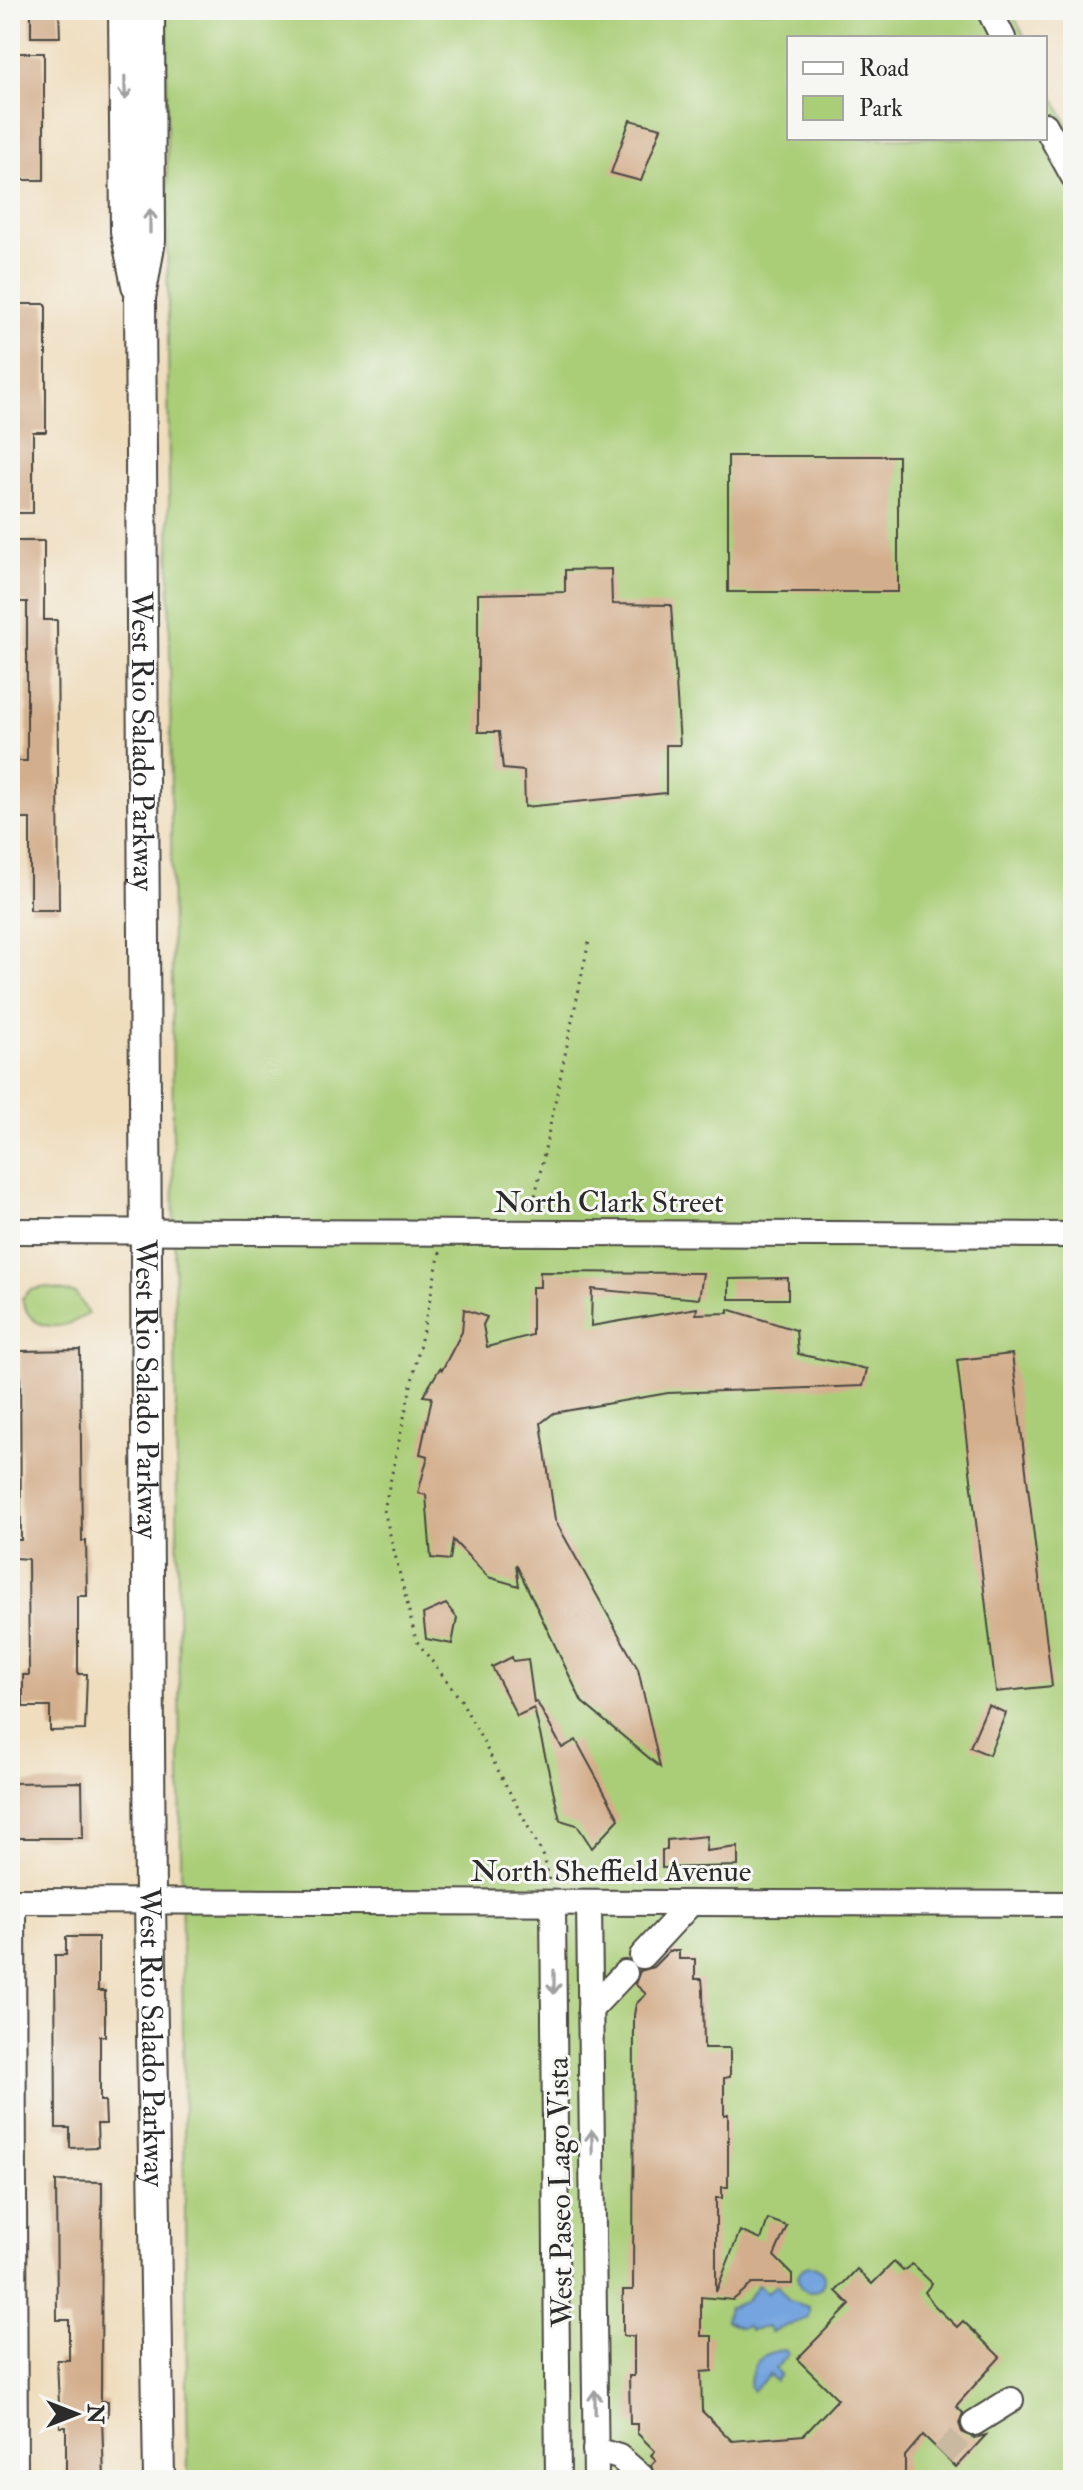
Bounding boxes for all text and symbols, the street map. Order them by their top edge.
legend [787,36,1047,140]
text: Road [859,53,909,84]
one-way arrow [117,74,132,101]
text: Park [859,93,903,124]
one-way arrow [142,208,157,235]
street label: West Rio Salado Parkway [123,590,162,892]
street label: North Clark Street [494,1184,724,1221]
street label: West Rio Salado Parkway [127,1238,166,1540]
street label: North Sheffield Avenue [471,1853,751,1890]
street label: West Rio Salado Parkway [131,1886,172,2188]
one-way arrow [546,1968,562,1995]
street label: West Paseo Lago Vista [540,2056,581,2329]
one-way arrow [584,2129,599,2156]
north arrow [36,2374,116,2454]
one-way arrow [587,2389,603,2416]
text: N [81,2403,109,2424]

